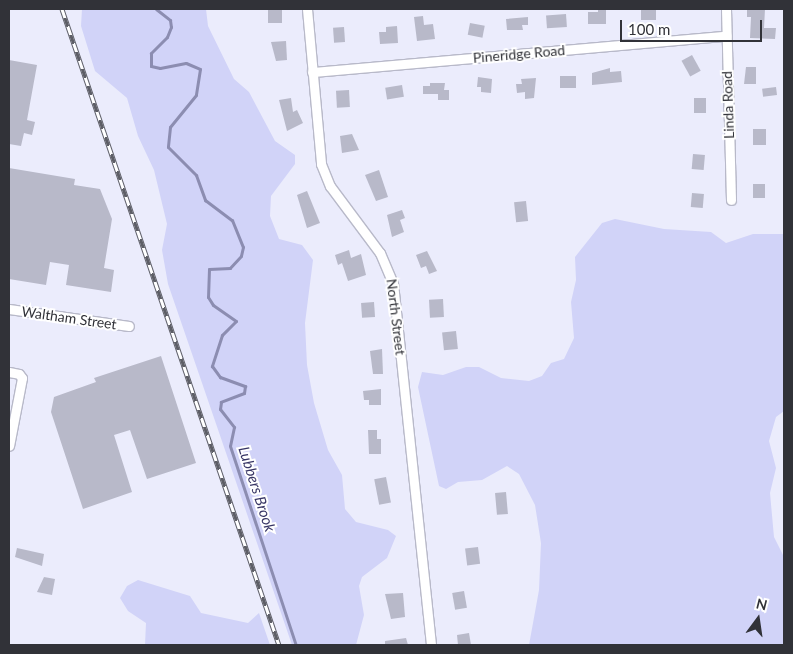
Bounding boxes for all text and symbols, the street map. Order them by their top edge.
scale bar [623,10,766,42]
text: 100 m [628,20,670,38]
street label: Pineridge Road [472,42,566,66]
street label: Linda Road [718,71,738,139]
street label: North Street [383,278,409,356]
street label: Waltham Street [20,303,118,333]
water label: Lubbers Brook [235,444,279,534]
north arrow [733,594,783,644]
text: N [754,594,769,614]

